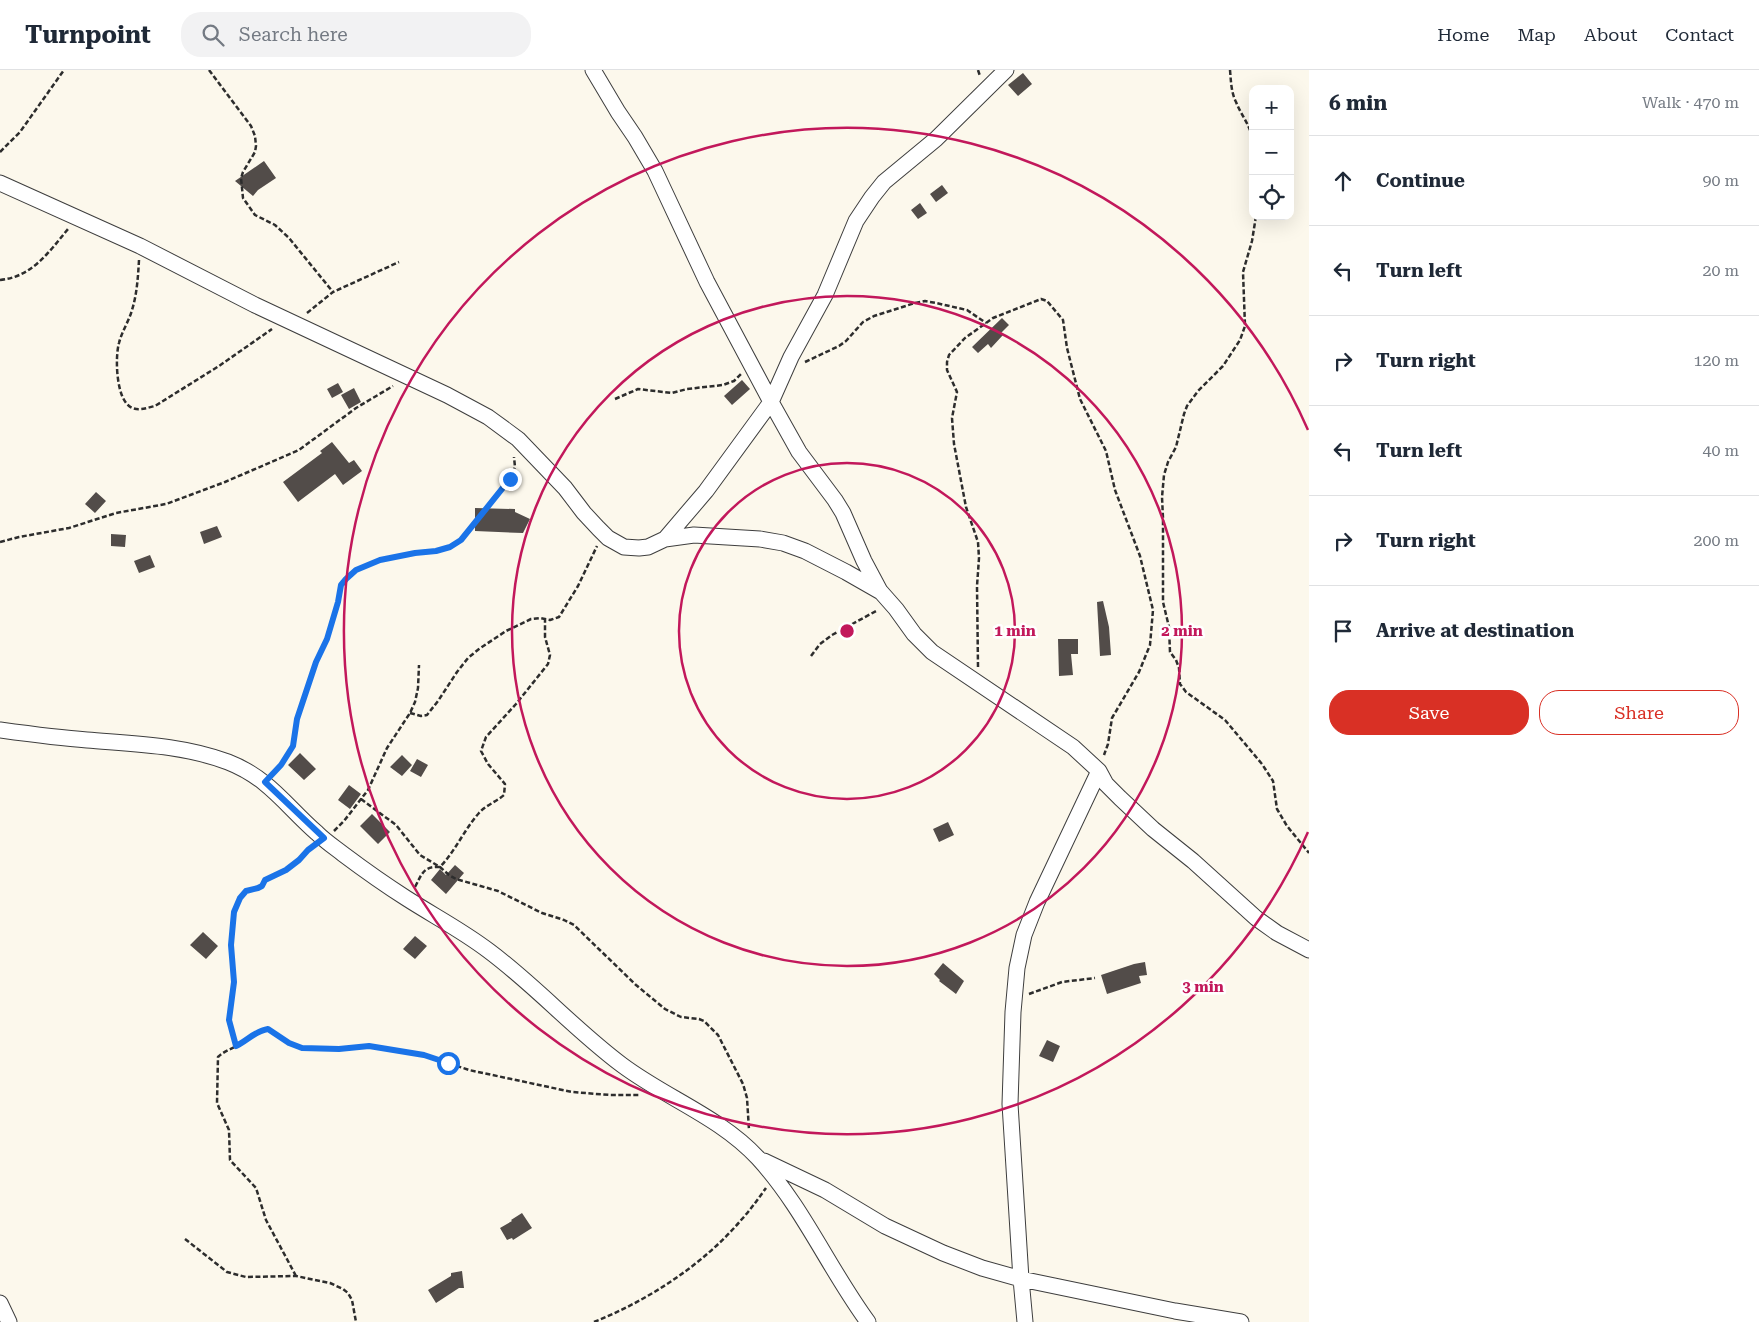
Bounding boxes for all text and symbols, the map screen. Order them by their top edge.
search box [181,12,531,57]
text: Turnpoint [25,21,151,49]
icon: search [199,21,227,49]
text: Search here [239,23,348,46]
text: Home [1437,24,1489,45]
text: Map [1517,24,1556,45]
text: About [1584,24,1637,45]
text: Contact [1665,24,1734,45]
map controls [1249,85,1294,220]
button: + [1249,85,1294,130]
text: 6 min [1329,91,1387,115]
text: Walk · 470 m [1642,93,1739,112]
button: − [1249,130,1294,175]
icon: ahead [1329,167,1357,195]
text: Continue [1376,169,1465,192]
text: 90 m [1702,171,1739,190]
button: locate [1249,175,1294,220]
icon: left [1329,257,1357,285]
text: Turn left [1376,259,1462,282]
text: 20 m [1702,261,1739,280]
icon: right [1329,347,1357,375]
text: Turn right [1376,349,1476,372]
text: 120 m [1693,351,1739,370]
icon: left [1329,437,1357,465]
text: Turn left [1376,439,1462,462]
text: 40 m [1702,441,1739,460]
route end [499,468,522,491]
icon: right [1329,527,1357,555]
text: Turn right [1376,529,1476,552]
text: 200 m [1693,531,1739,550]
icon: arrive [1329,617,1357,645]
text: Arrive at destination [1376,619,1574,642]
centre of rings [838,622,856,640]
text: 1 min [994,622,1036,640]
text: 2 min [1161,622,1203,640]
button: Save [1329,690,1529,735]
button: Share [1539,690,1739,735]
text: 3 min [1182,978,1224,996]
route start [437,1052,460,1075]

